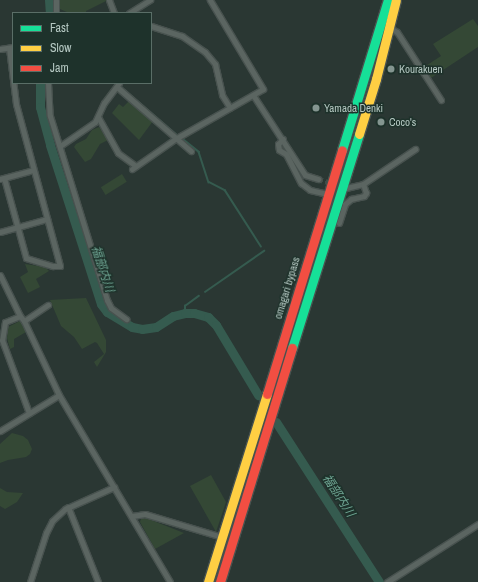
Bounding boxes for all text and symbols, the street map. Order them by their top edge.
legend [12,12,152,84]
text: Fast [50,20,69,36]
text: Slow [50,40,71,56]
text: Jam [50,60,69,76]
place label: Kourakuen [399,62,443,76]
marker: Kourakuen [386,64,396,74]
place label: Yamada Denki [324,101,383,115]
marker: Yamada Denki [311,103,321,113]
place label: Coco's [389,115,416,129]
marker: Coco's [376,117,386,127]
water label: 福部内川 [88,244,116,294]
street label: omagari bypass [271,255,303,321]
water label: 福部内川 [319,472,357,520]

